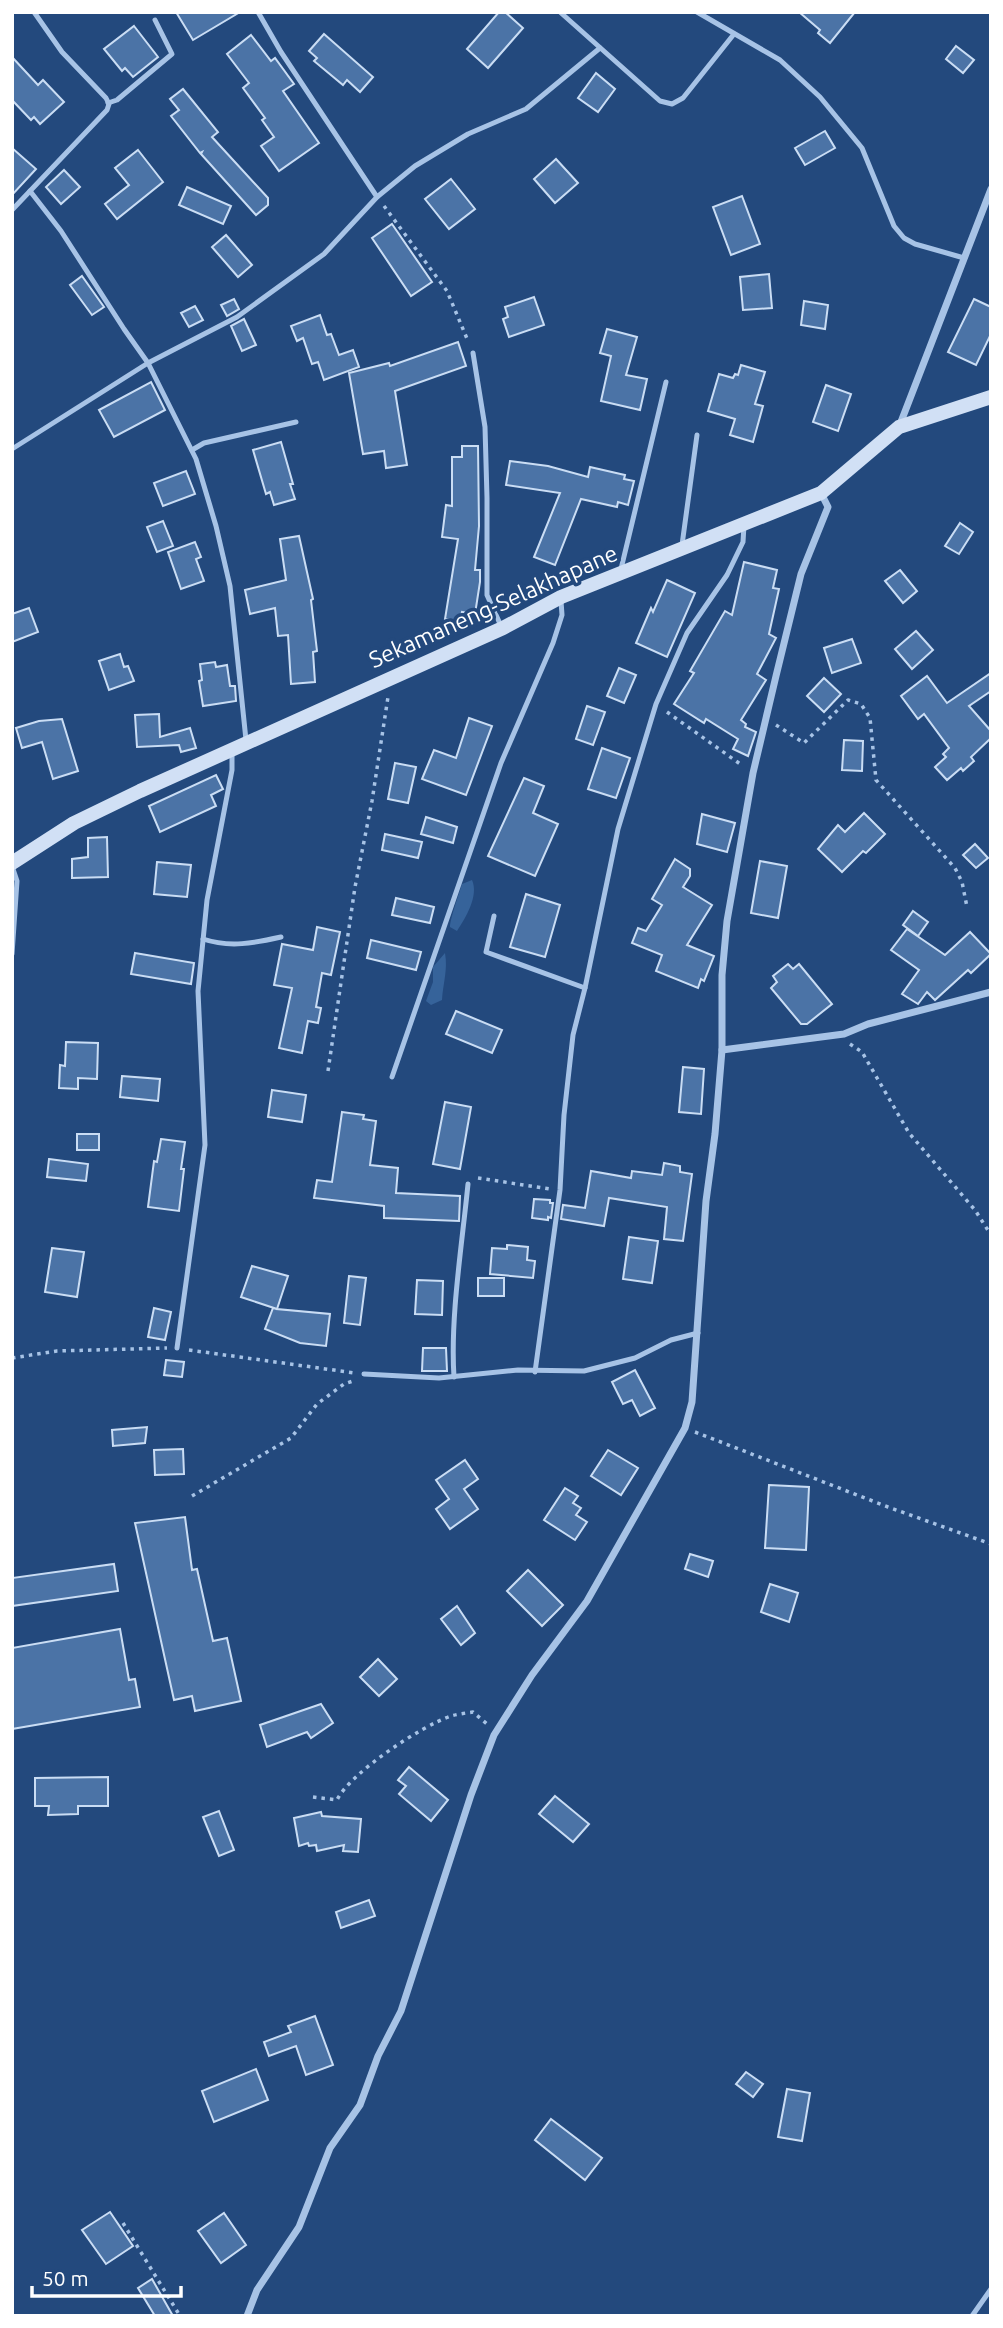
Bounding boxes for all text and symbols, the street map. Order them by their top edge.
street label: Sekamaneng-Selakhapane [365,540,621,672]
scale bar [32,2254,180,2298]
text: 50 m [42,2266,89,2290]

